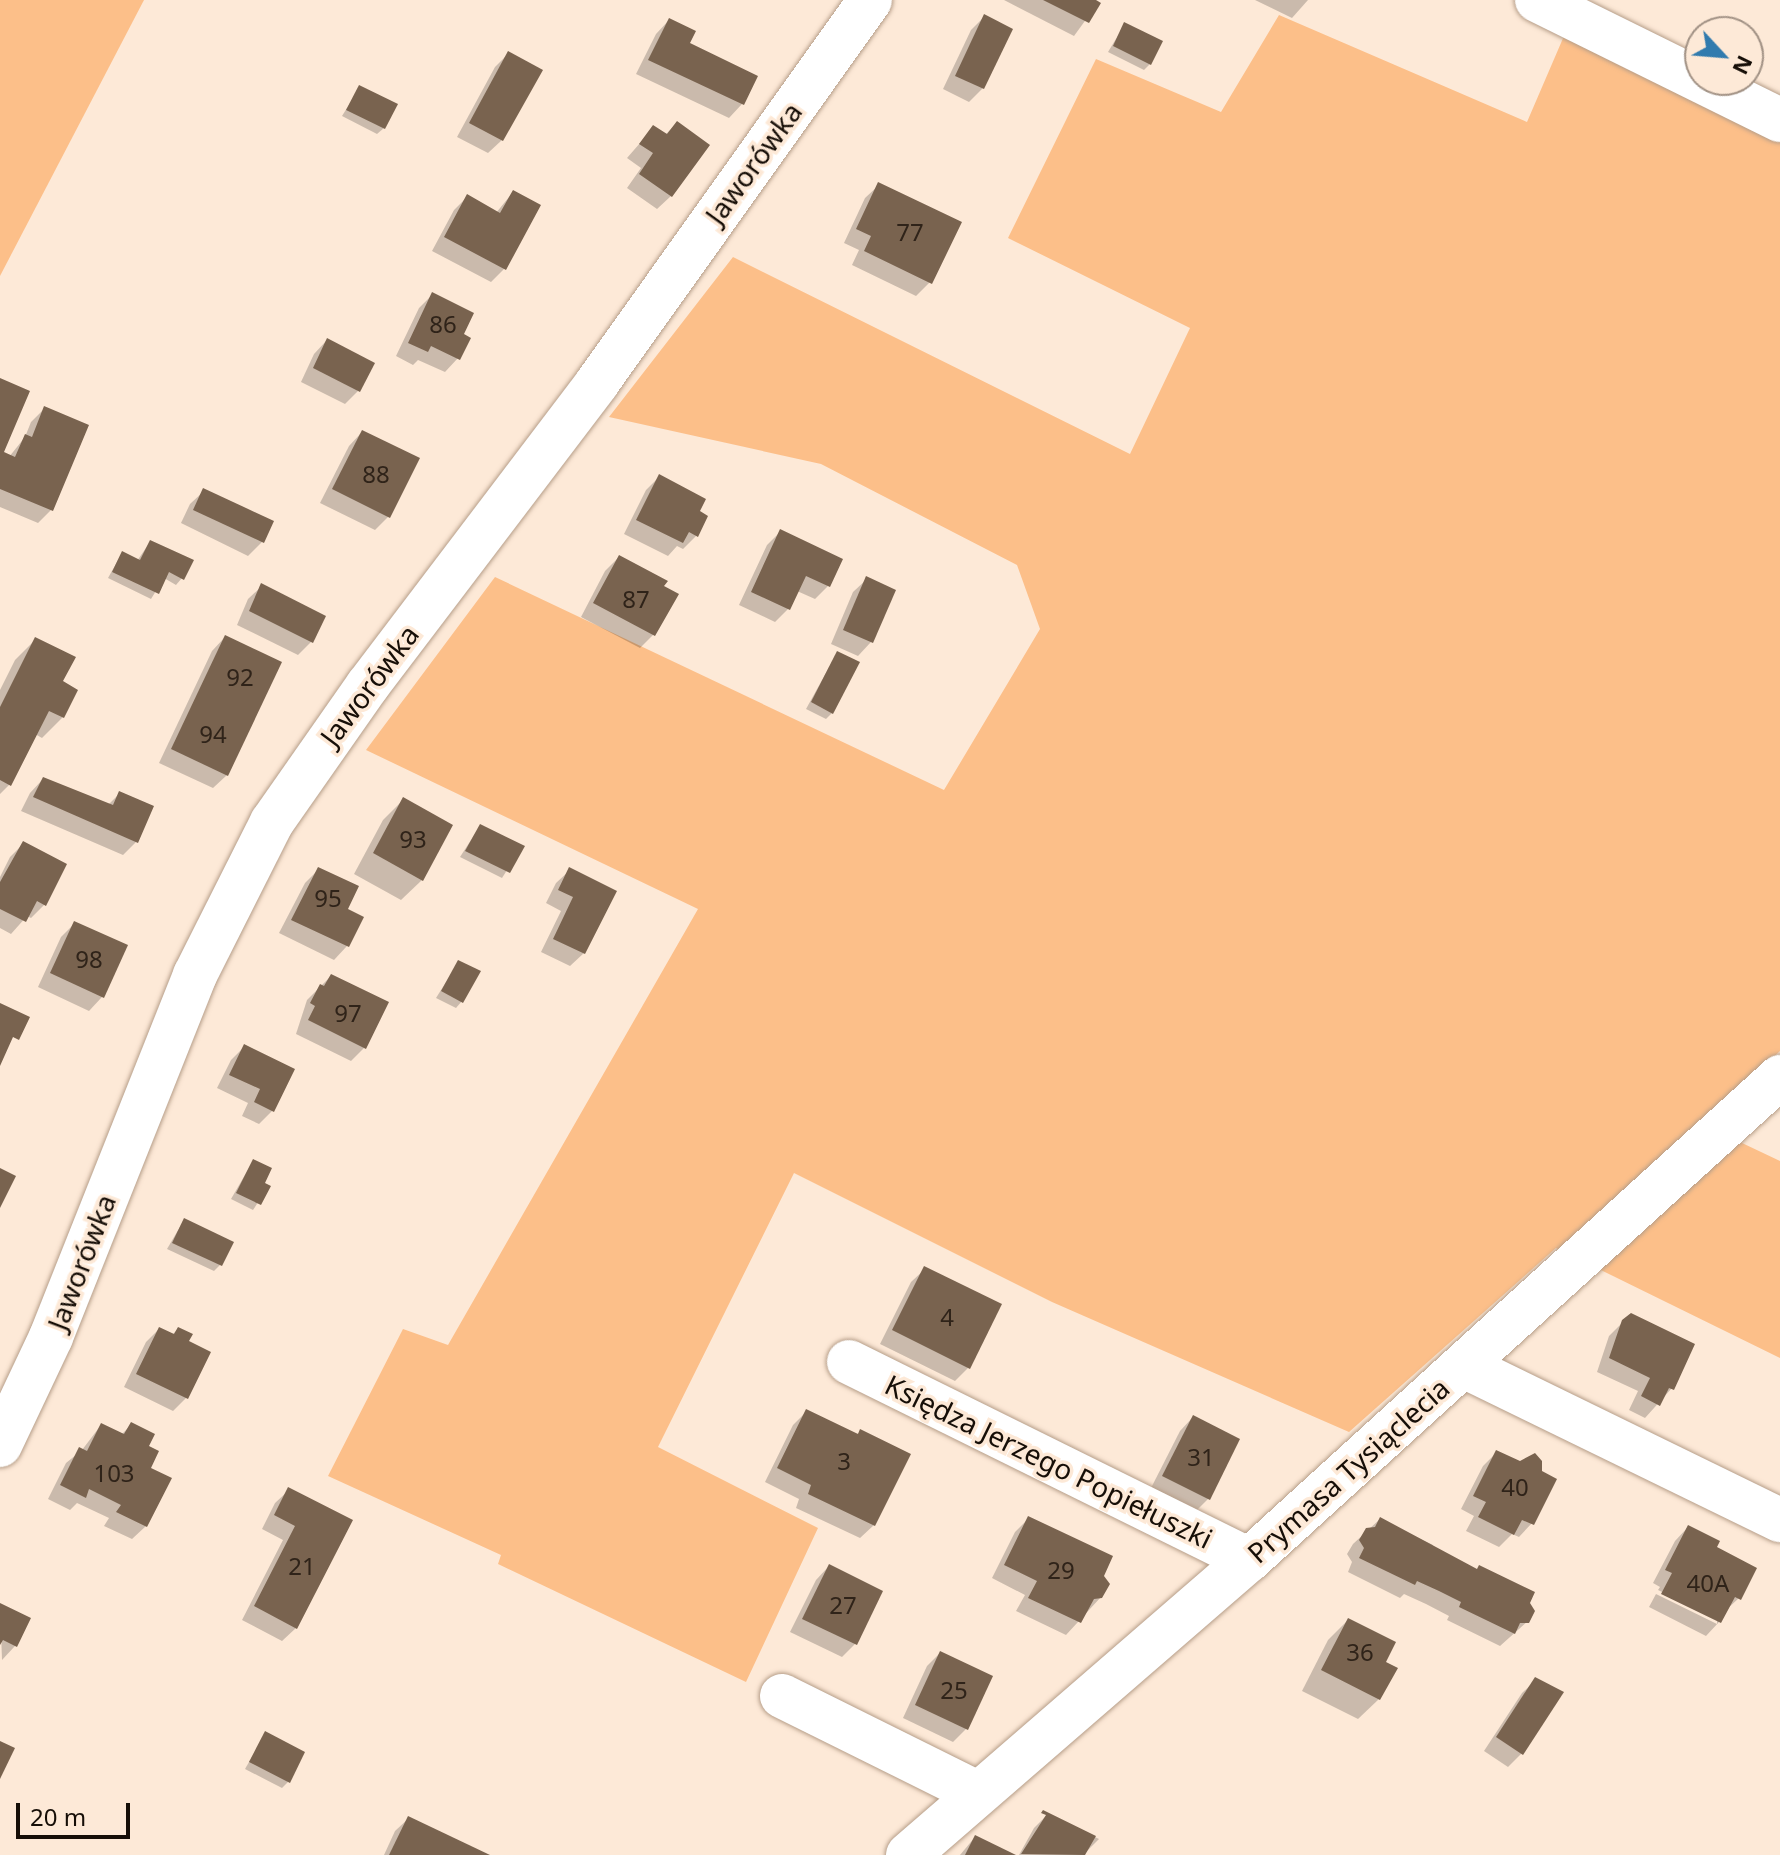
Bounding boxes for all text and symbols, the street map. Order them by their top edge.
north arrow [1684,16,1764,96]
text: N [1726,51,1761,80]
street label: Jaworówka [698,96,808,230]
house number: 77 [896,218,924,246]
house number: 86 [429,310,457,338]
house number: 88 [362,460,390,488]
house number: 87 [622,585,650,613]
street label: Jaworówka [313,618,425,752]
house number: 92 [226,663,254,691]
house number: 94 [199,720,227,748]
house number: 93 [399,825,427,853]
house number: 95 [314,884,342,912]
house number: 98 [75,945,103,973]
house number: 97 [334,999,362,1027]
street label: Jaworówka [40,1190,122,1334]
house number: 4 [940,1303,954,1331]
street label: Księdza Jerzego Popiełuszki [880,1367,1218,1555]
street label: Prymasa Tysiąclecia [1240,1371,1456,1569]
house number: 31 [1187,1443,1215,1471]
house number: 3 [837,1447,851,1475]
house number: 103 [93,1459,135,1487]
house number: 40 [1501,1473,1529,1501]
house number: 21 [288,1552,316,1580]
house number: 29 [1047,1556,1075,1584]
house number: 40A [1687,1569,1729,1597]
house number: 27 [829,1591,857,1619]
house number: 36 [1346,1638,1374,1666]
house number: 25 [940,1676,968,1704]
scale bar [20,1787,134,1837]
text: 20 m [30,1800,86,1833]

